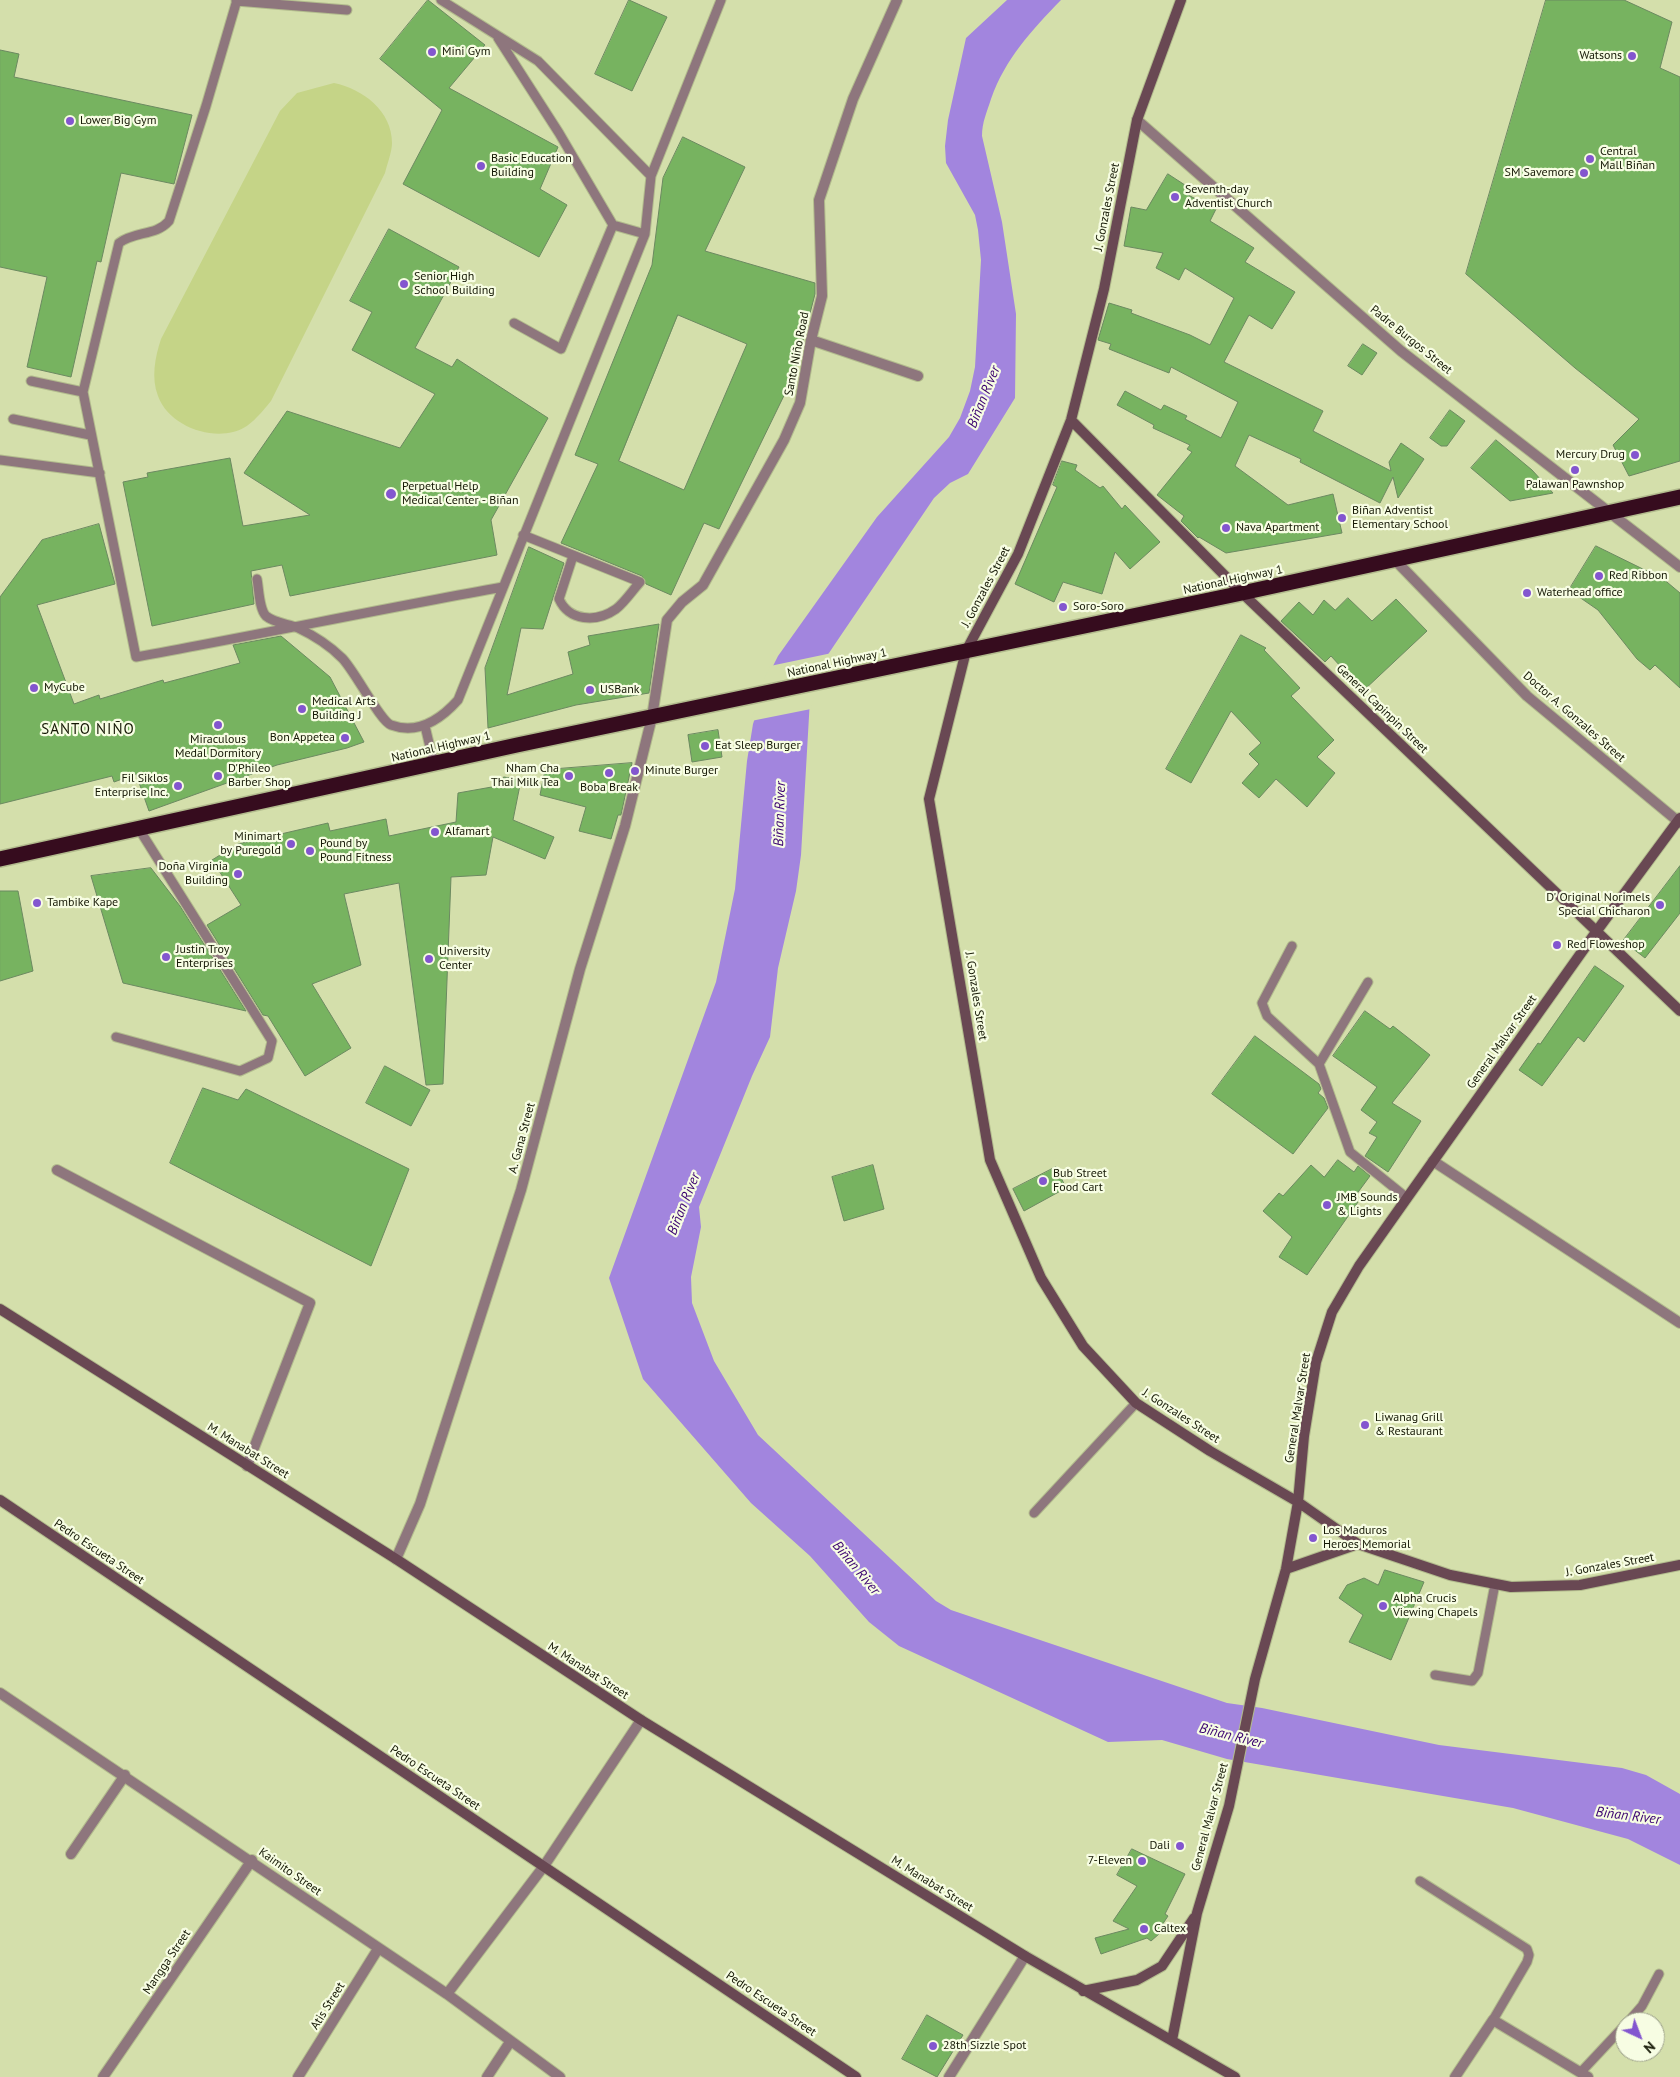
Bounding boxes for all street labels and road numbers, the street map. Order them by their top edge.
street label: J. Gonzales Street [1091,162,1123,252]
street label: Padre Burgos Street [1367,302,1455,378]
street label: Santo Niño Road [782,311,812,397]
street label: J. Gonzales Street [959,544,1013,630]
street label: National Highway 1 [1182,562,1284,598]
street label: National Highway 1 [786,645,888,681]
street label: General Capinpin Street [1333,662,1431,756]
street label: Doctor A. Gonzales Street [1520,669,1628,765]
street label: National Highway 1 [390,729,492,765]
street label: J. Gonzales Street [962,951,990,1041]
street label: General Malvar Street [1464,992,1540,1092]
street label: A. Gana Street [506,1101,538,1175]
street label: General Malvar Street [1282,1352,1314,1464]
street label: J. Gonzales Street [1140,1386,1222,1446]
street label: M. Manabat Street [205,1420,291,1482]
street label: Pedro Escueta Street [51,1516,147,1588]
street label: J. Gonzales Street [1565,1550,1655,1580]
street label: M. Manabat Street [545,1639,631,1703]
street label: Pedro Escueta Street [387,1742,483,1814]
street label: General Malvar Street [1189,1761,1231,1873]
street label: Kaimito Street [256,1845,324,1899]
street label: M. Manabat Street [889,1853,975,1915]
street label: Mangga Street [140,1927,194,1997]
street label: Pedro Escueta Street [723,1968,819,2040]
street label: Atis Street [308,1980,348,2032]

